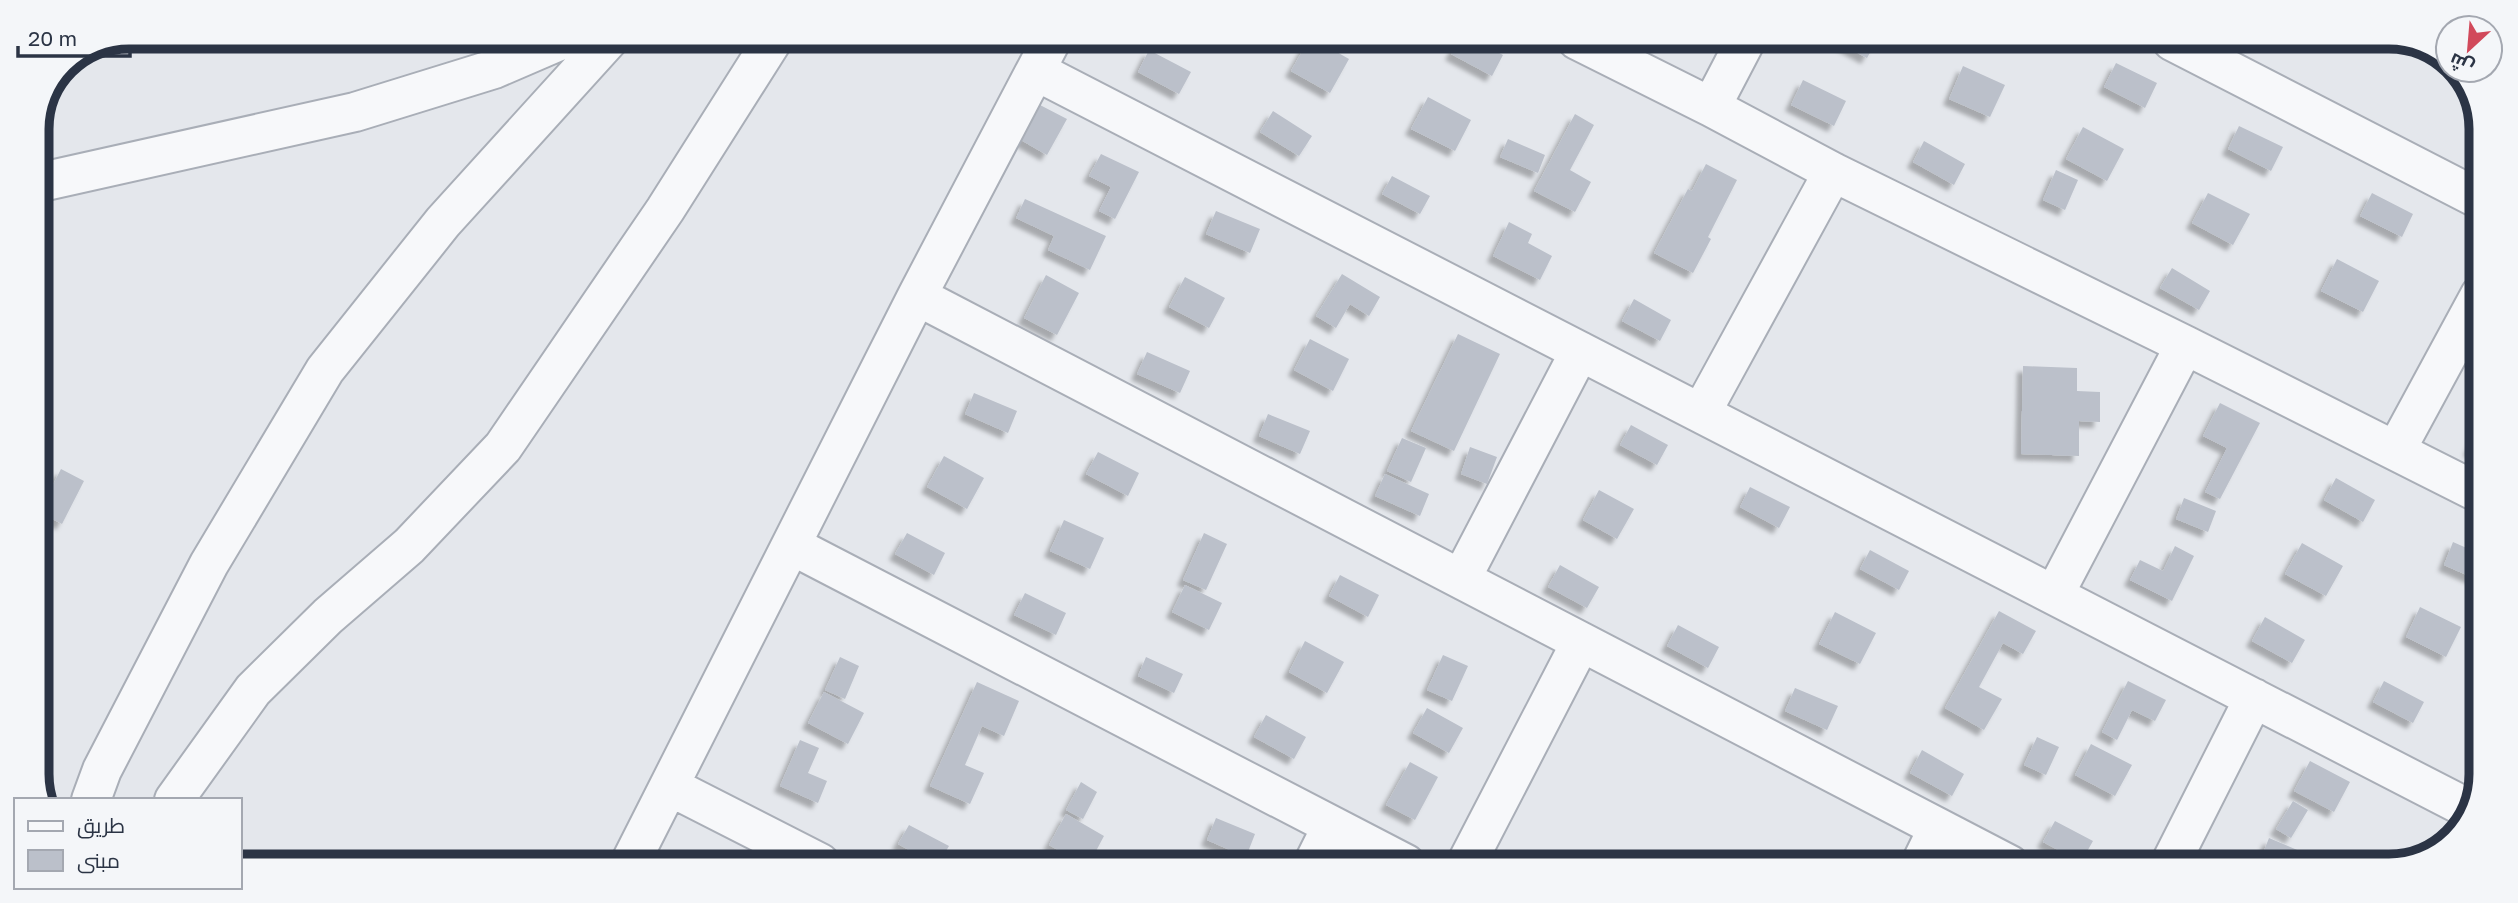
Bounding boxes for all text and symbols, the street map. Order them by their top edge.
scale bar [18,14,130,58]
north arrow [2434,14,2504,84]
text: 20 m [28,25,77,51]
text: ش [2445,48,2478,80]
legend [14,798,242,889]
text: طريق [77,812,125,839]
text: مبنى [77,847,120,874]

